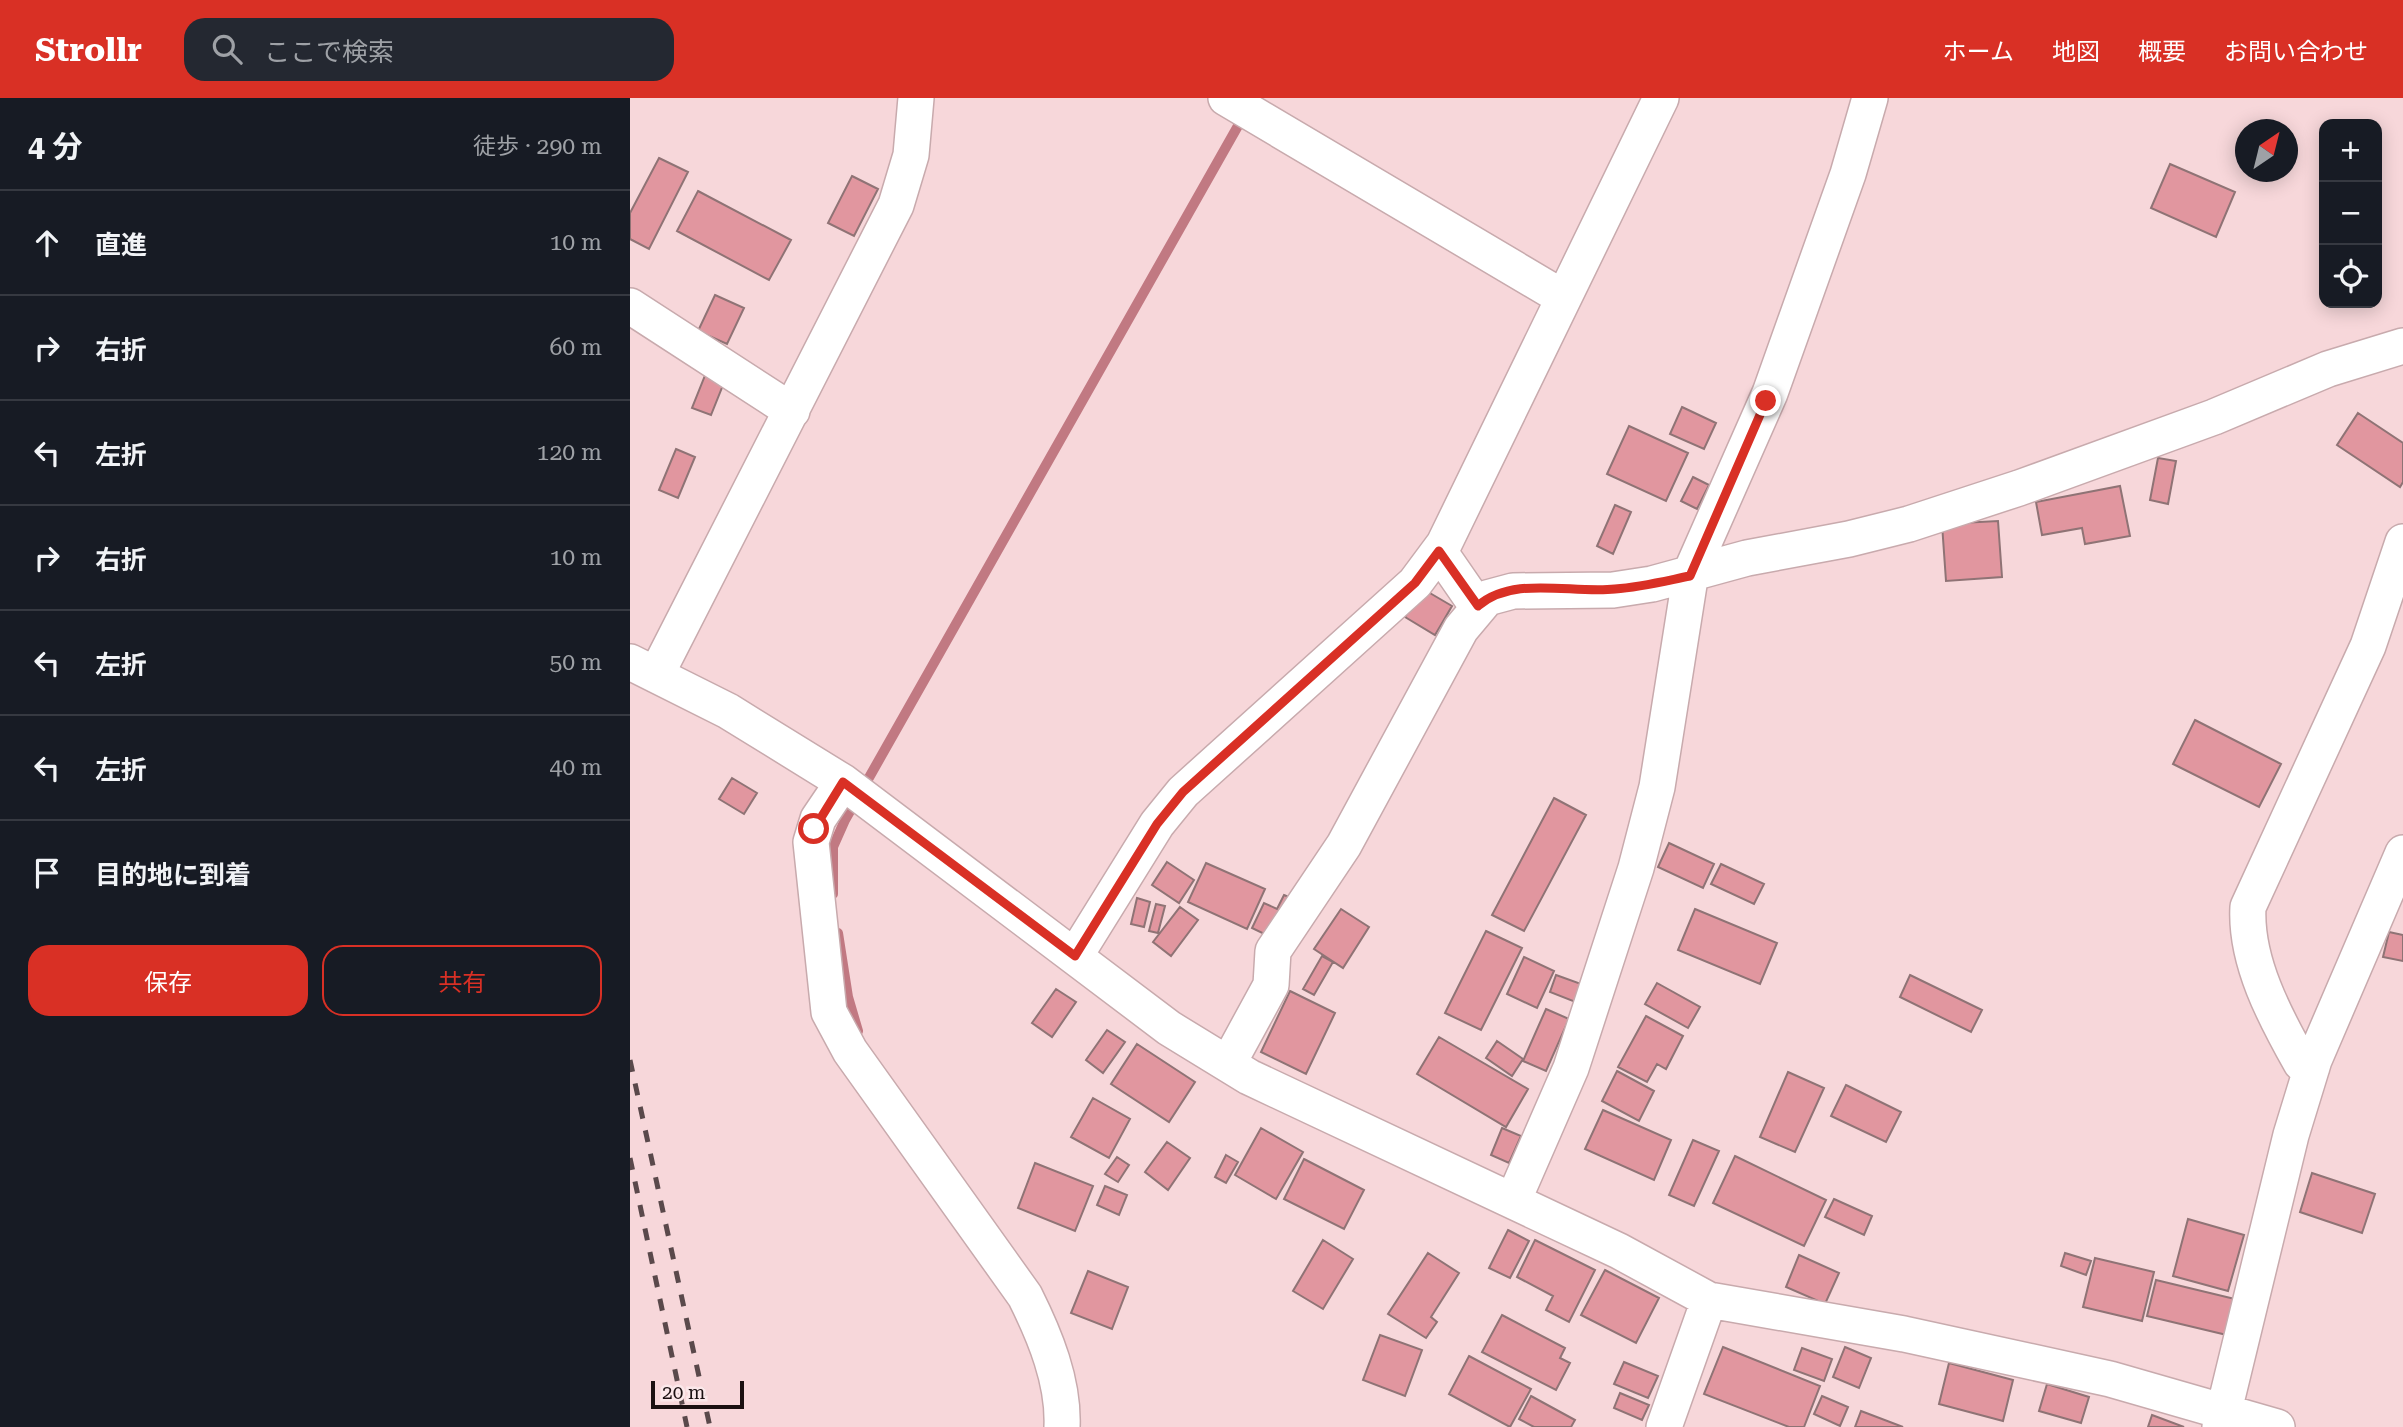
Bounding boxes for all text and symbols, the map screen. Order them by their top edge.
search box [184,18,674,81]
text: Strollr [35,30,142,69]
icon: search [208,30,246,68]
text: ここで検索 [264,37,394,67]
text: ホーム [1943,38,2014,66]
text: 地図 [2052,38,2100,66]
text: 概要 [2138,38,2186,66]
text: お問い合わせ [2224,38,2368,66]
north arrow [2235,119,2298,182]
map controls [2319,119,2382,308]
button: + [2319,119,2382,182]
text: 4 分 [28,129,82,164]
text: 徒歩 · 290 m [473,133,602,160]
button: − [2319,182,2382,245]
icon: ahead [28,224,66,262]
text: 10 m [549,229,602,256]
text: 直進 [95,230,147,260]
button: locate [2319,245,2382,308]
icon: right [28,329,66,367]
text: 60 m [549,334,602,361]
text: 右折 [95,335,147,365]
route end [1750,385,1781,416]
icon: left [28,434,66,472]
text: 120 m [537,439,602,466]
text: 左折 [95,440,147,470]
icon: right [28,539,66,577]
text: 10 m [549,544,602,571]
text: 右折 [95,545,147,575]
icon: left [28,644,66,682]
text: 50 m [549,649,602,676]
text: 左折 [95,650,147,680]
icon: left [28,749,66,787]
text: 40 m [549,754,602,781]
text: 左折 [95,755,147,785]
route start [798,813,829,844]
icon: arrive [28,854,66,892]
text: 目的地に到着 [95,860,251,890]
button: 保存 [28,945,308,1016]
button: 共有 [322,945,602,1016]
scale bar [651,1378,744,1410]
text: 20 m [662,1381,705,1404]

